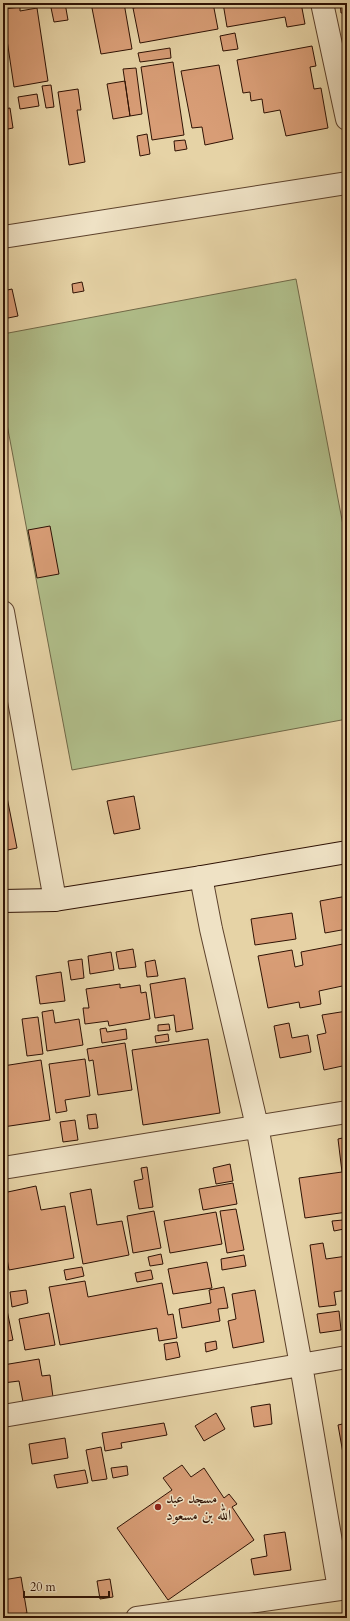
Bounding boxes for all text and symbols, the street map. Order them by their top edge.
place label: مسجد عبد الله بن مسعود [166,1488,231,1525]
marker: مسجد عبد الله بن مسعود [153,1502,163,1512]
scale bar [24,1573,109,1599]
text: 20 m [30,1579,57,1595]

